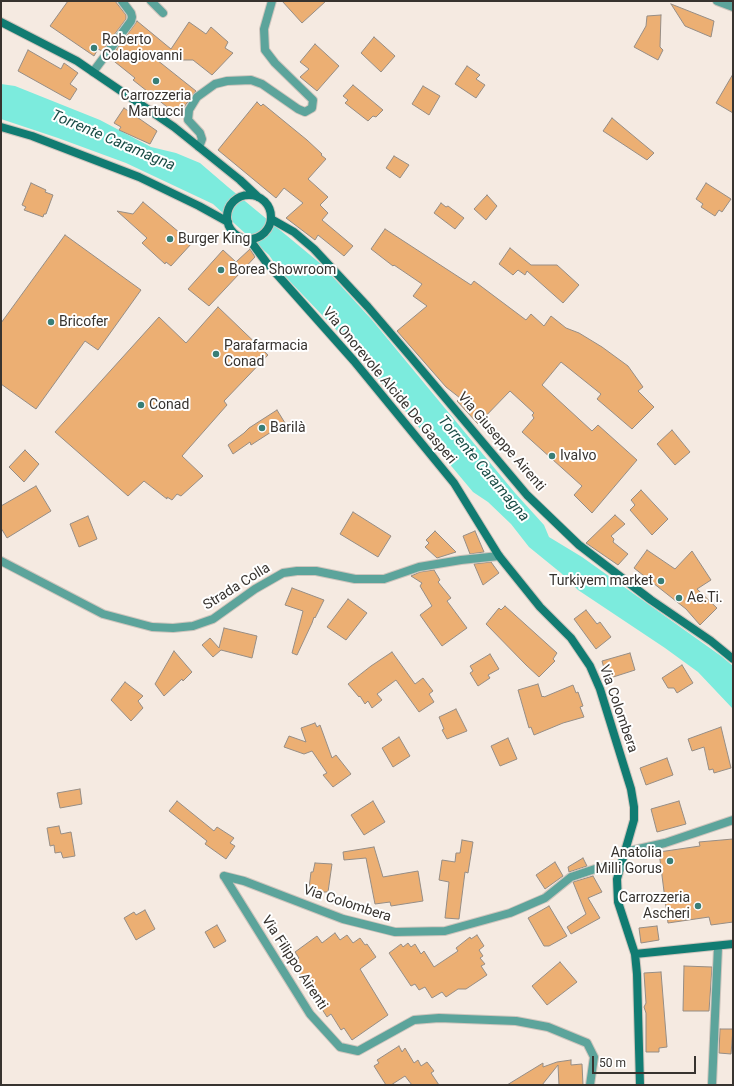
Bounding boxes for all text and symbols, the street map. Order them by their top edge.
place label: Roberto Colagiovanni [102,32,182,64]
marker: Roberto Colagiovanni [89,43,99,53]
marker: Carrozzeria Martucci [151,76,161,86]
place label: Carrozzeria Martucci [121,88,191,120]
water label: Torrente Caramagna [48,107,178,175]
place label: Burger King [178,231,250,247]
marker: Burger King [165,234,175,244]
place label: Borea Showroom [229,262,336,278]
marker: Borea Showroom [216,265,226,275]
street label: Via Onorevole Alcide De Gasperi [318,304,460,468]
place label: Bricofer [59,314,108,330]
marker: Bricofer [46,317,56,327]
place label: Parafarmacia Conad [224,338,308,370]
marker: Parafarmacia Conad [211,349,221,359]
street label: Via Giuseppe Airenti [453,389,549,495]
place label: Conad [149,397,189,413]
marker: Conad [136,400,146,410]
water label: Torrente Caramagna [433,412,533,526]
place label: Barilà [270,420,306,436]
marker: Barilà [257,423,267,433]
place label: IvaIvo [560,448,597,464]
marker: IvaIvo [547,451,557,461]
street label: Strada Colla [201,560,273,614]
place label: Turkiyem market [549,573,653,589]
marker: Turkiyem market [656,576,666,586]
place label: Ae.Ti. [687,590,723,606]
marker: Ae.Ti. [674,593,684,603]
street label: Via Colombera [595,663,641,755]
place label: Anatolia Milli Gorus [595,845,662,878]
marker: Anatolia Milli Gorus [665,856,675,866]
street label: Via Colombera [301,882,393,926]
place label: Carrozzeria Ascheri [619,890,690,922]
marker: Carrozzeria Ascheri [693,901,703,911]
street label: Via Filippo Airenti [257,913,331,1013]
scale bar [594,1048,698,1074]
text: 50 m [599,1056,626,1070]

